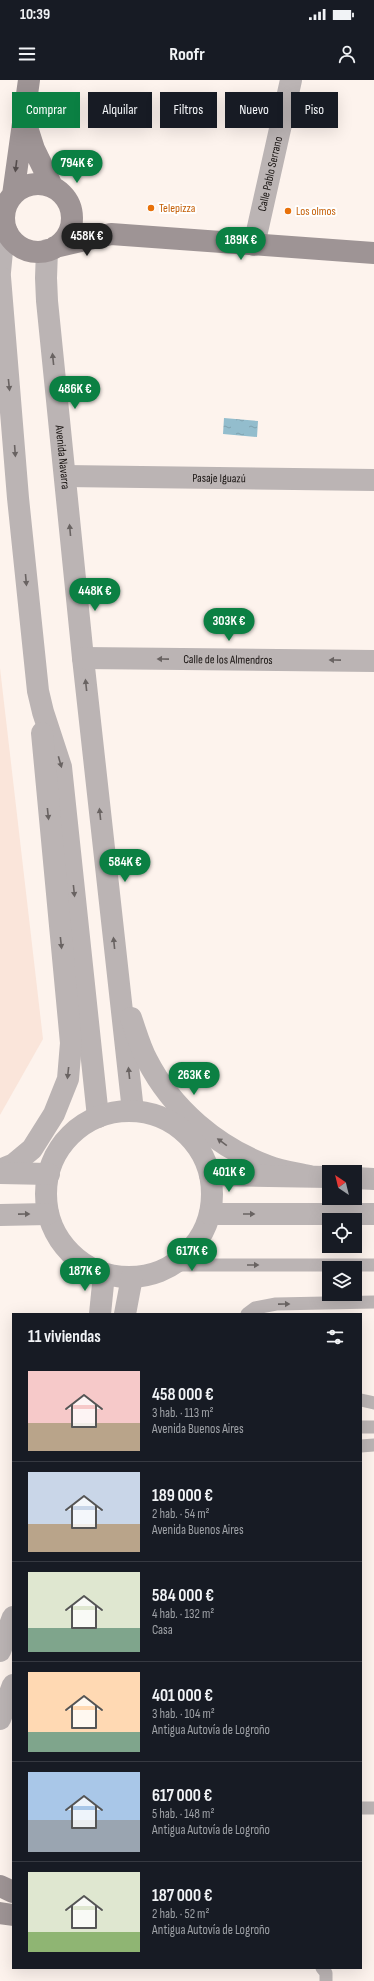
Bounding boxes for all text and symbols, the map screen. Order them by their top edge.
text: 10:39 [20,5,50,24]
icon: menu [16,43,38,65]
icon: person [336,43,358,65]
text: Roofr [169,44,205,65]
chip: Comprar [12,92,80,128]
chip: Alquilar [88,92,152,128]
chip: Filtros [160,92,217,128]
chip: Nuevo [225,92,283,128]
chip: Piso [291,92,338,128]
street label: Calle Pablo Serrano [254,135,286,213]
pin: 794K € [44,150,110,184]
text: 794K € [61,155,93,171]
one-way arrow [13,160,20,173]
place label: Telepizza [159,201,196,216]
marker: Telepizza [146,203,156,213]
place label: Los olmos [296,204,336,219]
marker: Los olmos [283,206,293,216]
pin: 458K € [54,223,120,257]
pin: 189K € [208,227,274,261]
text: 458K € [71,228,104,244]
text: 189K € [225,232,257,248]
one-way arrow [50,353,56,365]
pin: 486K € [42,376,108,410]
one-way arrow [6,379,12,391]
text: 486K € [58,381,92,397]
street label: Avenida Navarra [52,423,73,490]
one-way arrow [11,445,18,457]
street label: Pasaje Iguazú [192,470,246,486]
one-way arrow [67,524,73,536]
one-way arrow [23,574,29,586]
pin: 448K € [62,578,128,612]
text: 448K € [78,583,112,599]
pin: 303K € [196,608,262,642]
text: 303K € [213,613,245,629]
street label: Calle de los Almendros [183,652,273,667]
one-way arrow [156,656,169,662]
one-way arrow [328,657,341,663]
one-way arrow [83,679,89,691]
one-way arrow [57,757,63,769]
one-way arrow [45,808,52,820]
one-way arrow [97,808,103,820]
pin: 584K € [92,849,158,883]
text: 584K € [108,854,142,870]
one-way arrow [71,885,77,897]
one-way arrow [58,937,65,949]
one-way arrow [111,937,118,949]
pin: 263K € [161,1062,227,1096]
one-way arrow [65,1067,72,1079]
one-way arrow [126,1067,132,1079]
text: 263K € [178,1067,210,1083]
one-way arrow [216,1138,227,1146]
pin: 401K € [196,1159,262,1193]
text: 401K € [213,1164,245,1180]
north arrow [322,1165,362,1205]
map controls [322,1165,362,1301]
one-way arrow [18,1211,31,1217]
one-way arrow [243,1211,256,1217]
button: locate [322,1213,362,1253]
pin: 617K € [159,1238,225,1272]
text: 617K € [176,1243,208,1259]
pin: 187K € [52,1258,118,1292]
button: layers [322,1261,362,1301]
one-way arrow [247,1262,260,1268]
text: 187K € [69,1263,101,1279]
one-way arrow [278,1300,290,1307]
icon: filters [324,1326,346,1348]
text: 11 viviendas [28,1327,101,1347]
text: 458 000 € [152,1385,214,1405]
icon: home [60,1387,108,1435]
text: 3 hab. · 113 m² [152,1405,214,1421]
text: Avenida Buenos Aires [152,1421,244,1437]
text: 189 000 € [152,1486,213,1506]
icon: home [60,1488,108,1536]
text: 2 hab. · 54 m² [152,1506,210,1522]
text: Avenida Buenos Aires [152,1522,244,1538]
text: 584 000 € [152,1586,214,1606]
icon: home [60,1588,108,1636]
text: 4 hab. · 132 m² [152,1606,214,1622]
text: Casa [152,1622,173,1638]
text: 401 000 € [152,1686,213,1706]
icon: home [60,1688,108,1736]
text: 3 hab. · 104 m² [152,1706,215,1722]
text: Antigua Autovía de Logroño [152,1722,270,1738]
text: 617 000 € [152,1786,212,1806]
icon: home [60,1788,108,1836]
text: 5 hab. · 148 m² [152,1806,214,1822]
text: Antigua Autovía de Logroño [152,1822,270,1838]
text: 187 000 € [152,1886,212,1906]
icon: home [60,1888,108,1936]
text: 2 hab. · 52 m² [152,1906,209,1922]
text: Antigua Autovía de Logroño [152,1922,270,1938]

